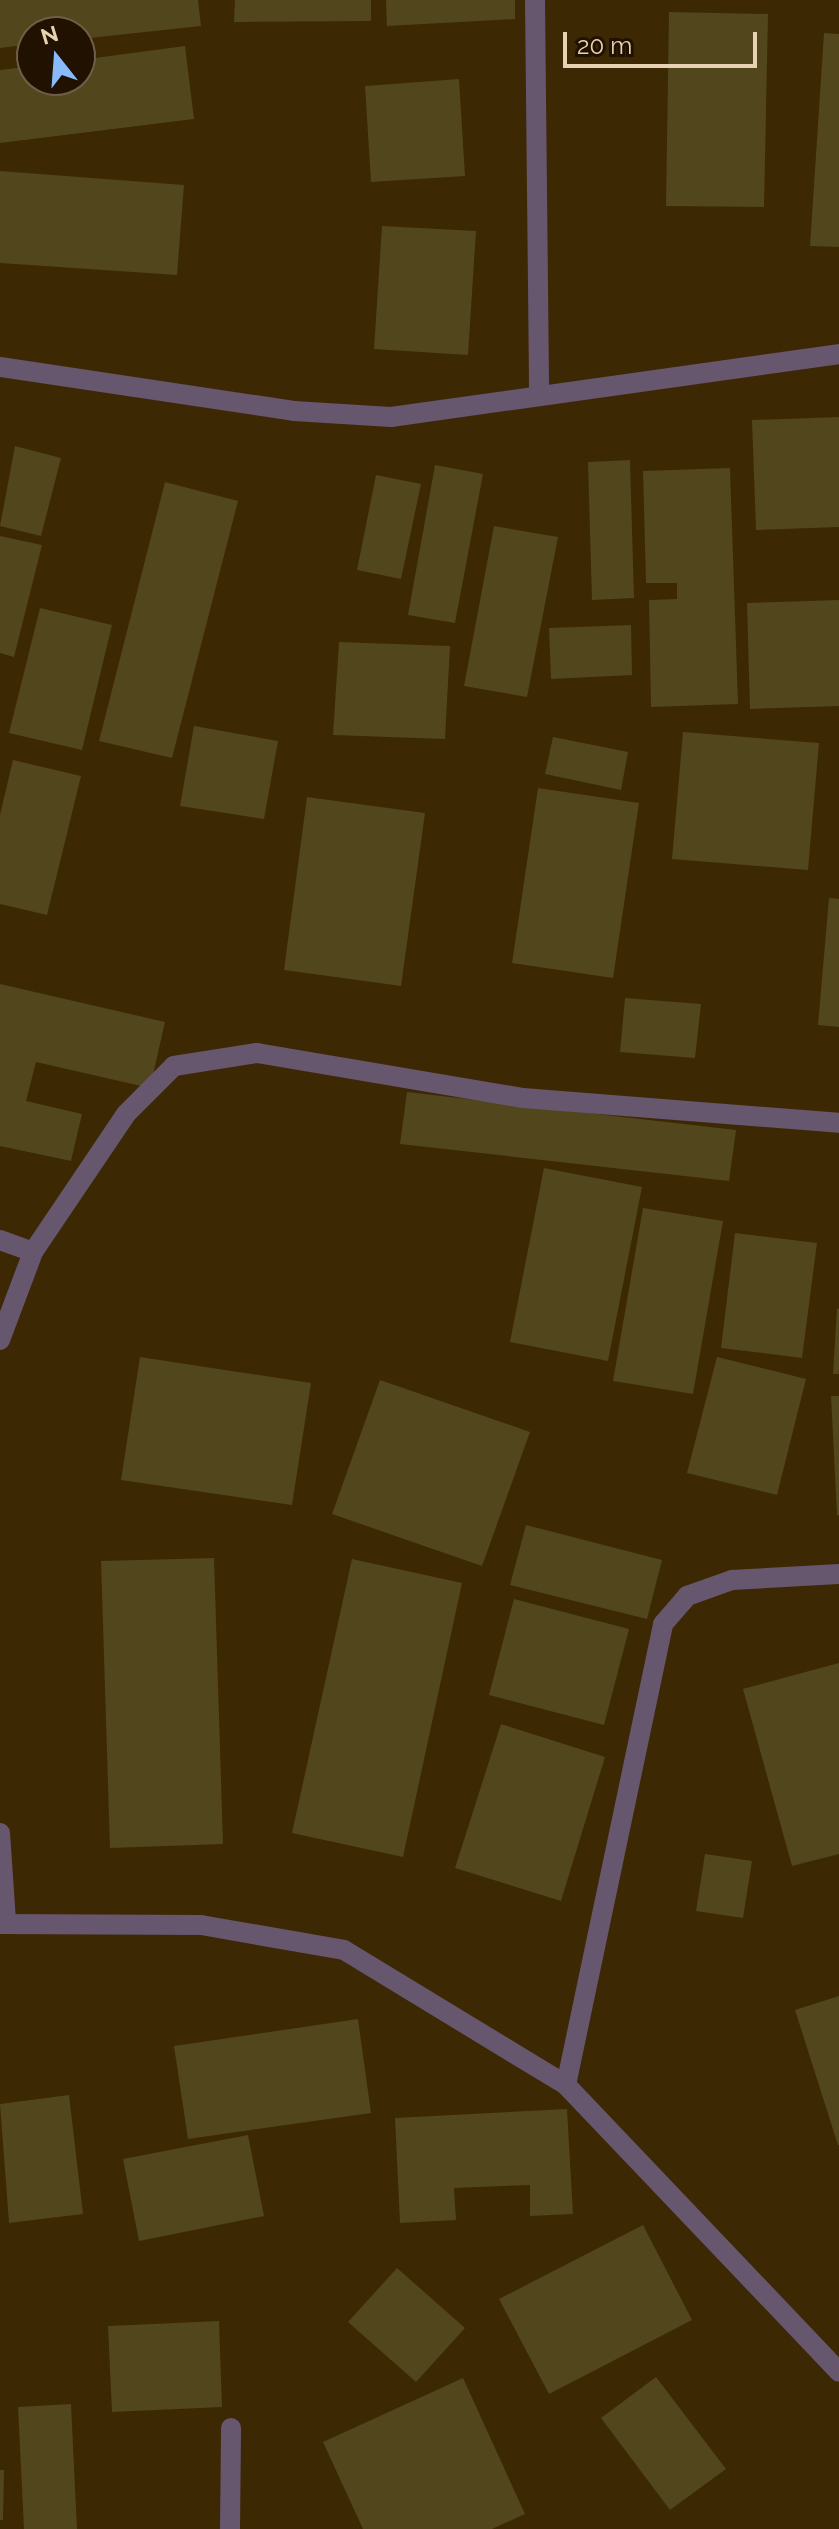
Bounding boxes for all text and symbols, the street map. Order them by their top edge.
north arrow [16,16,96,96]
scale bar [567,16,761,66]
text: N [38,20,61,50]
text: 20 m [577,31,632,60]

